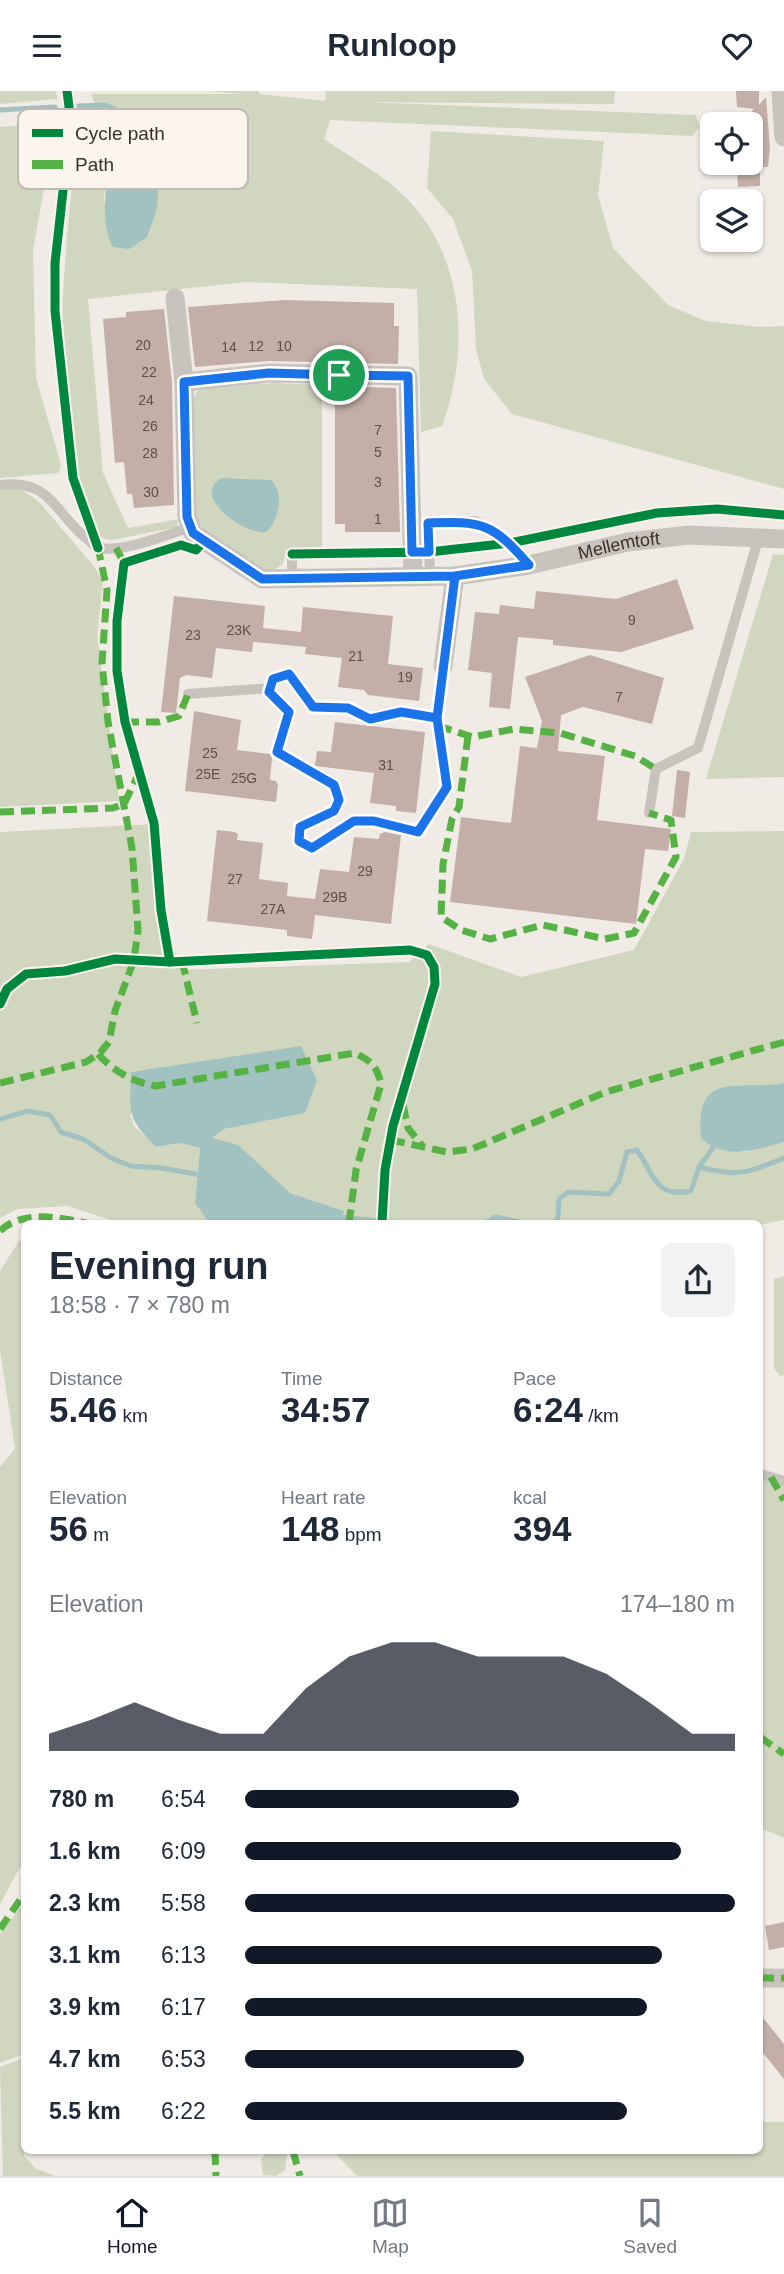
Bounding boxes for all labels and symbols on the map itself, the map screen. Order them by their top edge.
legend [18,109,248,189]
text: Cycle path [75,123,165,144]
text: Path [75,154,114,175]
house number: 20 [135,337,151,353]
house number: 12 [248,338,264,354]
house number: 10 [276,338,292,354]
house number: 14 [221,339,237,355]
pin [309,345,369,405]
house number: 22 [141,364,157,380]
house number: 24 [138,392,154,408]
house number: 26 [142,418,158,434]
house number: 7 [374,422,382,438]
house number: 5 [374,444,382,460]
house number: 28 [142,445,158,461]
house number: 3 [374,474,382,490]
house number: 30 [143,484,159,500]
house number: 1 [374,511,382,527]
street label: Mellemtoft [576,528,661,563]
house number: 9 [628,612,636,628]
house number: 23K [227,622,252,638]
house number: 23 [185,627,201,643]
house number: 21 [348,648,364,664]
house number: 19 [397,669,413,685]
house number: 7 [615,689,623,705]
house number: 25 [202,745,218,761]
house number: 31 [378,757,394,773]
house number: 25E [196,766,220,782]
house number: 25G [231,770,257,786]
house number: 29 [357,863,373,879]
house number: 27 [227,871,243,887]
house number: 29B [323,889,347,905]
house number: 27A [261,901,286,917]

